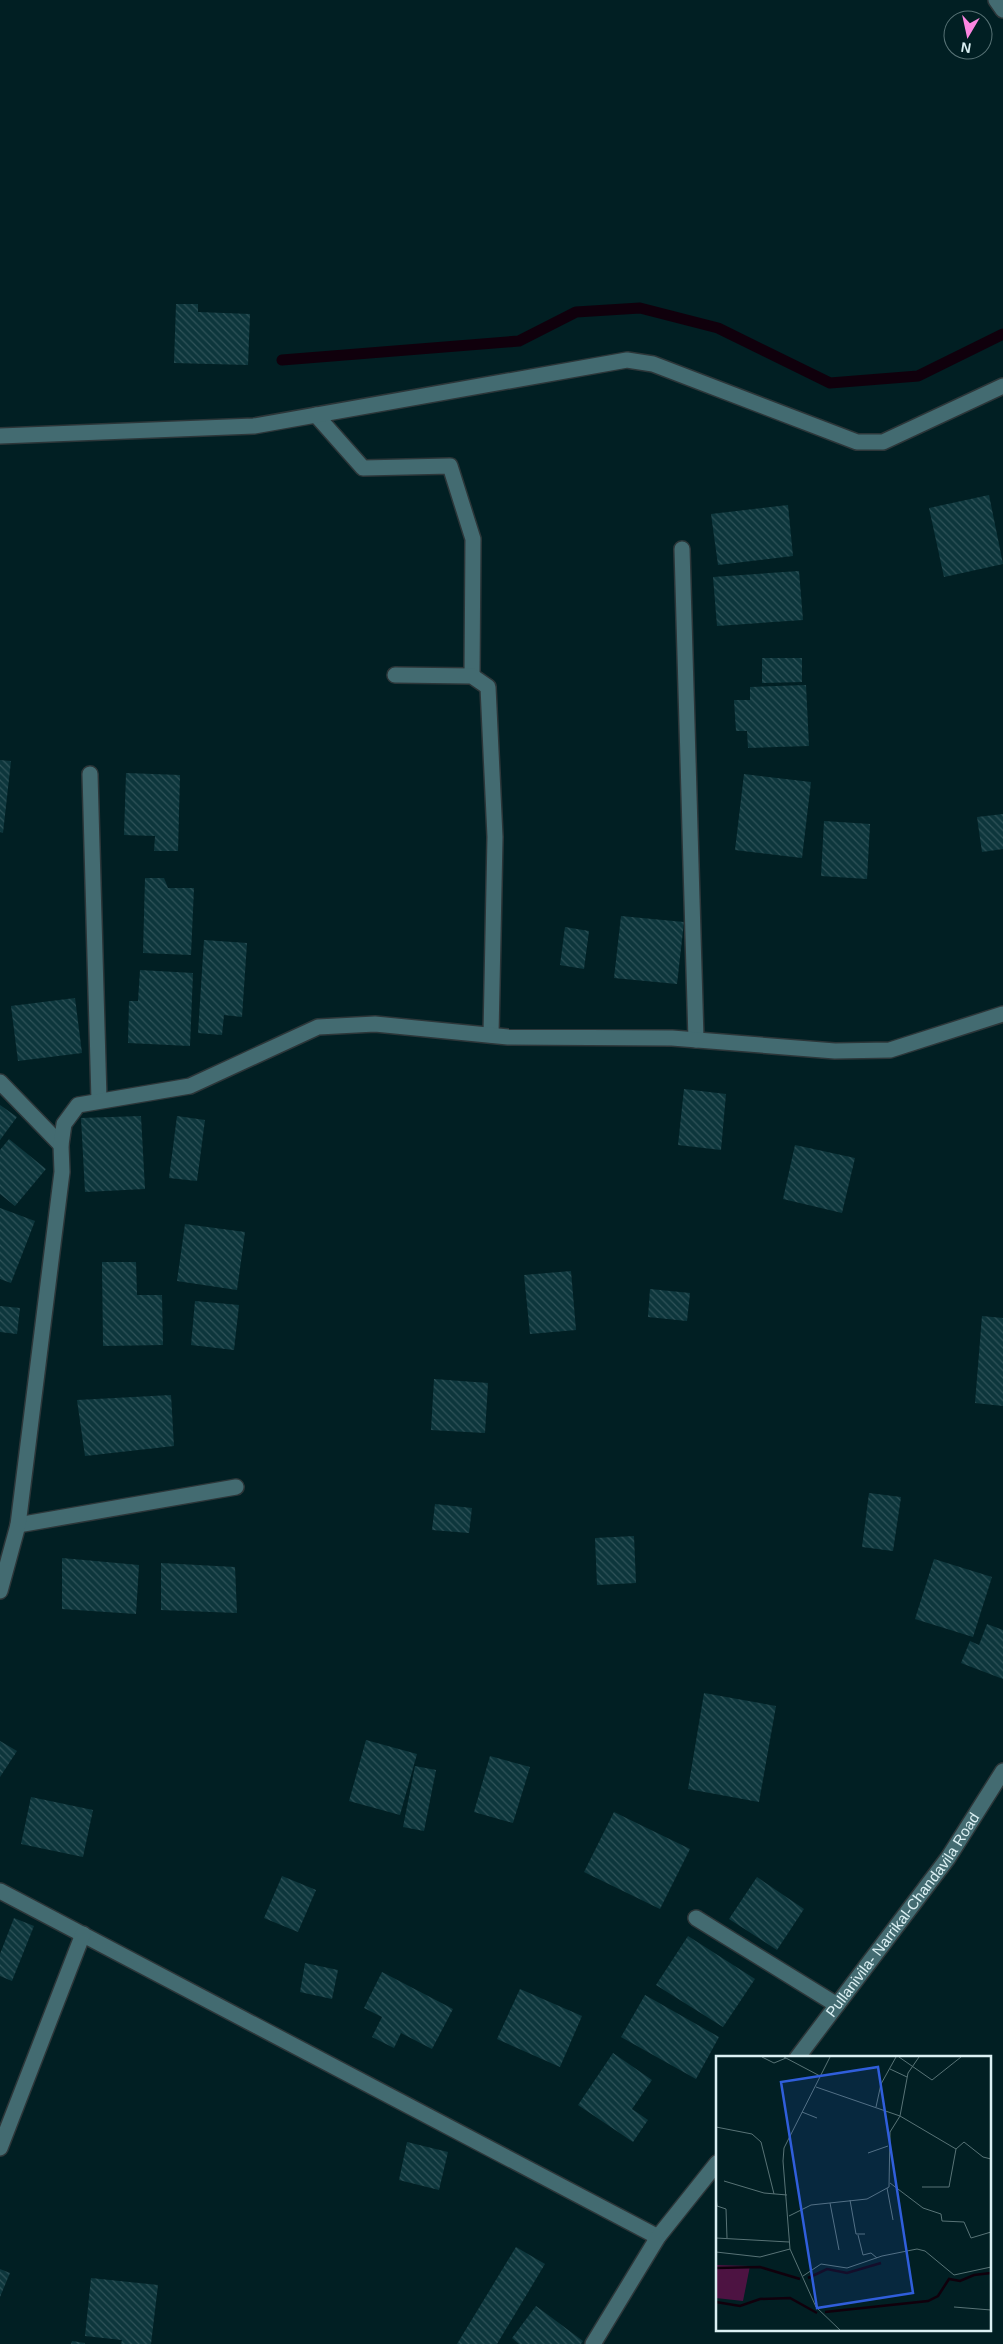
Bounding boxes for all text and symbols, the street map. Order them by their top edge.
north arrow [943,10,993,60]
text: N [960,39,972,57]
street label: Pullanivila- Narrikal-Chandavila Road [822,1809,982,2020]
inset map [716,2056,990,2332]

